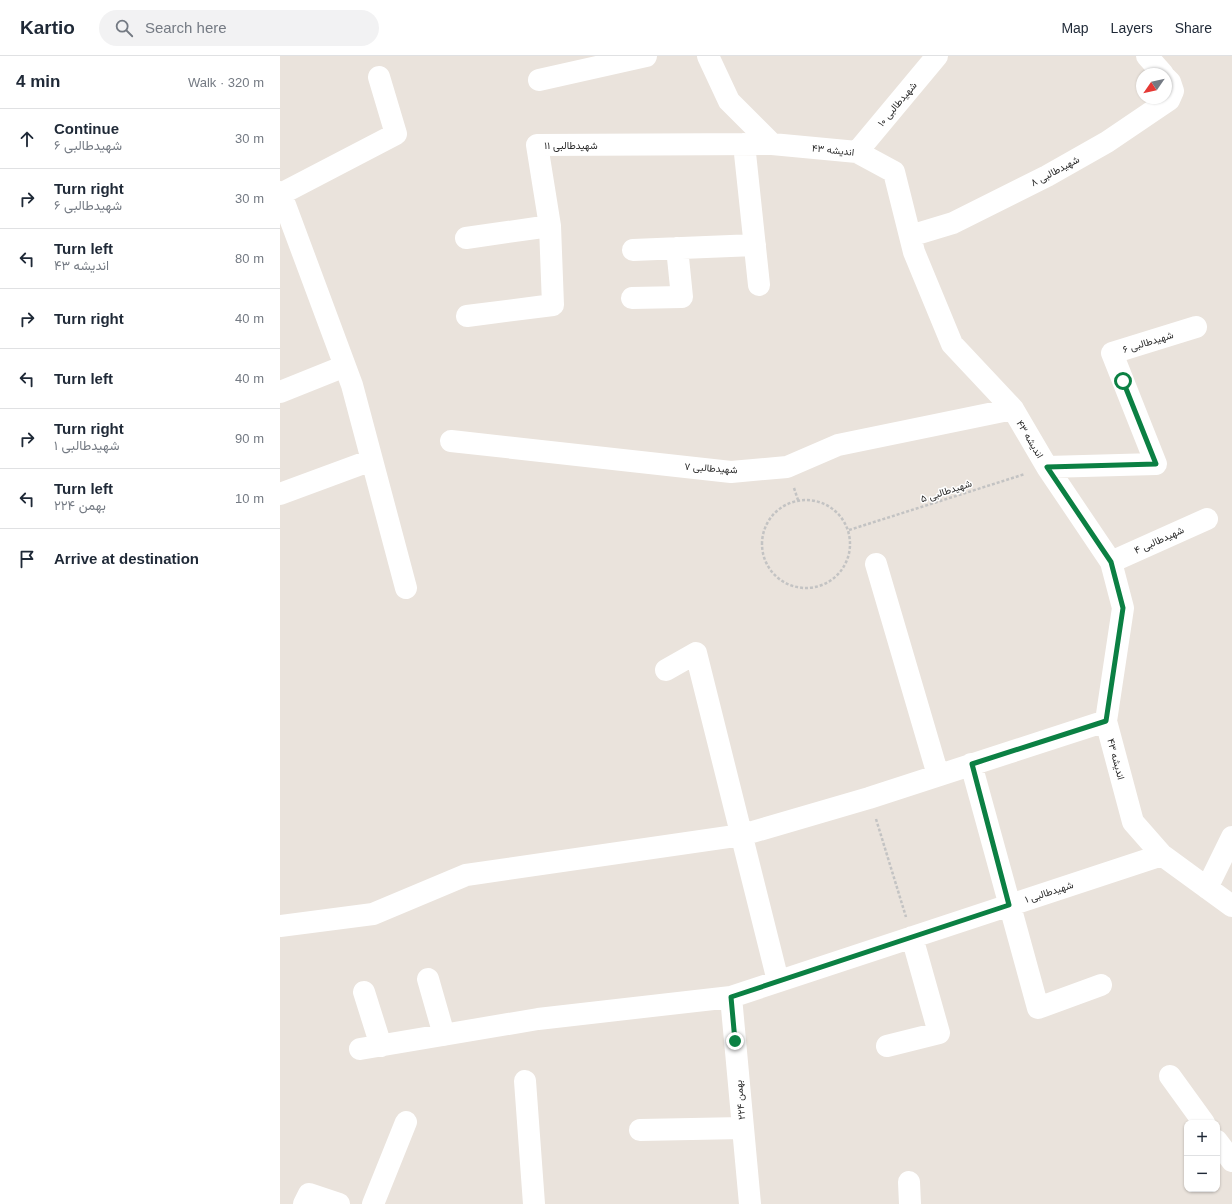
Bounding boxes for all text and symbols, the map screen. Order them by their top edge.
search box [99,10,379,46]
text: Kartio [20,17,75,38]
icon: search [113,17,135,39]
text: Search here [145,19,227,36]
text: Map [1061,20,1089,36]
text: Layers [1111,20,1153,36]
text: Share [1175,20,1212,36]
north arrow [1136,68,1172,104]
text: 4 min [16,72,60,91]
text: Walk · 320 m [188,75,264,90]
street label: شهیدطالبی ۱۰ [875,79,920,129]
text: Continue [54,120,119,137]
icon: ahead [16,128,38,150]
text: 30 m [235,131,264,146]
text: شهیدطالبی ۶ [54,138,122,153]
street label: شهیدطالبی ۱۱ [544,140,598,152]
street label: اندیشه ۴۳ [811,142,855,159]
street label: شهیدطالبی ۸ [1029,154,1082,189]
text: Turn right [54,180,124,197]
icon: right [16,188,38,210]
text: 30 m [235,191,264,206]
text: شهیدطالبی ۶ [54,198,122,213]
text: Turn left [54,240,113,257]
icon: left [16,248,38,270]
text: 80 m [235,251,264,266]
text: اندیشه ۴۳ [54,258,109,273]
icon: right [16,308,38,330]
text: Turn right [54,310,124,327]
text: 40 m [235,311,264,326]
street label: شهیدطالبی ۶ [1121,329,1175,356]
icon: left [16,368,38,390]
text: Turn left [54,370,113,387]
text: 40 m [235,371,264,386]
route start [1114,372,1132,390]
street label: اندیشه ۴۳ [1014,418,1046,460]
text: Turn right [54,420,124,437]
icon: right [16,428,38,450]
text: 90 m [235,431,264,446]
text: شهیدطالبی ۱ [54,438,120,453]
street label: شهیدطالبی ۷ [684,461,738,476]
street label: شهیدطالبی ۵ [919,477,973,505]
text: Turn left [54,480,113,497]
icon: left [16,488,38,510]
text: 10 m [235,491,264,506]
text: ۲۲بهمن ۴ [54,498,106,513]
street label: شهیدطالبی ۴ [1132,524,1186,557]
icon: arrive [16,548,38,570]
text: Arrive at destination [54,550,199,567]
street label: اندیشه ۴۳ [1104,737,1127,781]
street label: شهیدطالبی ۱ [1023,879,1075,906]
route end [726,1032,744,1050]
street label: ۲۲بهمن ۴ [733,1080,748,1120]
map controls [1184,1120,1220,1192]
button: + [1184,1120,1220,1156]
button: − [1184,1156,1220,1192]

